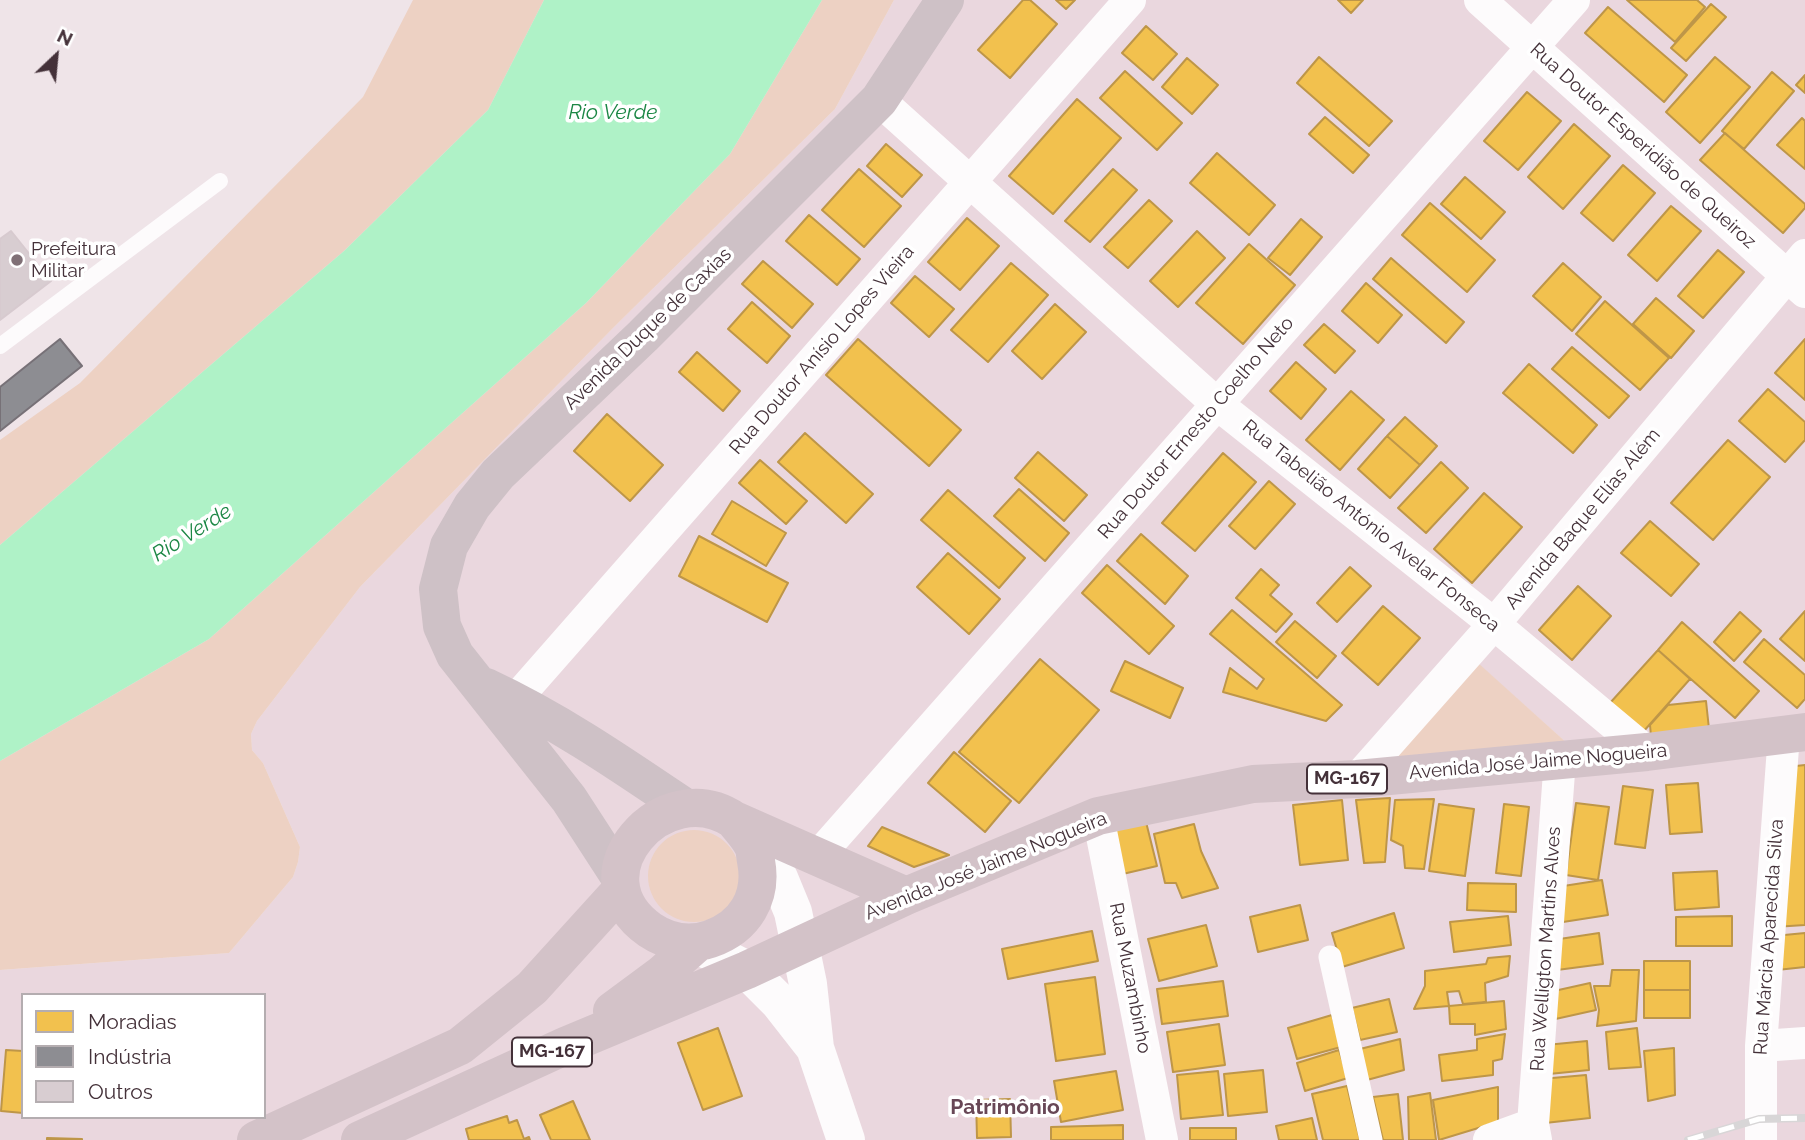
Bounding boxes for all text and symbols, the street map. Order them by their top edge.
north arrow [21,21,91,91]
text: N [54,24,77,50]
street label: Rua Doutor Esperidião de Queiroz [1525,38,1761,254]
water label: Rio Verde [568,100,658,126]
place label: Prefeitura Militar [31,238,116,282]
street label: Rua Doutor Anísio Lopes Vieira [725,241,919,459]
street label: Avenida Duque de Caxias [560,243,736,415]
marker: Prefeitura Militar [9,252,25,268]
street label: Rua Doutor Ernesto Coelho Neto [1093,312,1299,544]
street label: Rua Tabelião António Avelar Fonseca [1238,415,1504,637]
street label: Avenida Baque Elías Além [1501,424,1665,614]
water label: Rio Verde [148,499,236,567]
street label: Avenida José Jaime Nogueira [1408,739,1668,785]
road number: MG-167 [1307,764,1387,794]
street label: Avenida José Jaime Nogueira [862,807,1110,925]
street label: Rua Márcia Aparecida Silva [1749,818,1789,1056]
street label: Rua Welligton Martins Alves [1526,826,1566,1072]
street label: Rua Muzambinho [1104,901,1156,1055]
legend [21,993,266,1119]
text: Moradias [88,1009,177,1034]
road number: MG-167 [512,1037,592,1066]
text: Indústria [88,1044,172,1069]
text: Outros [88,1079,153,1104]
district label: Patrimônio [950,1095,1060,1121]

